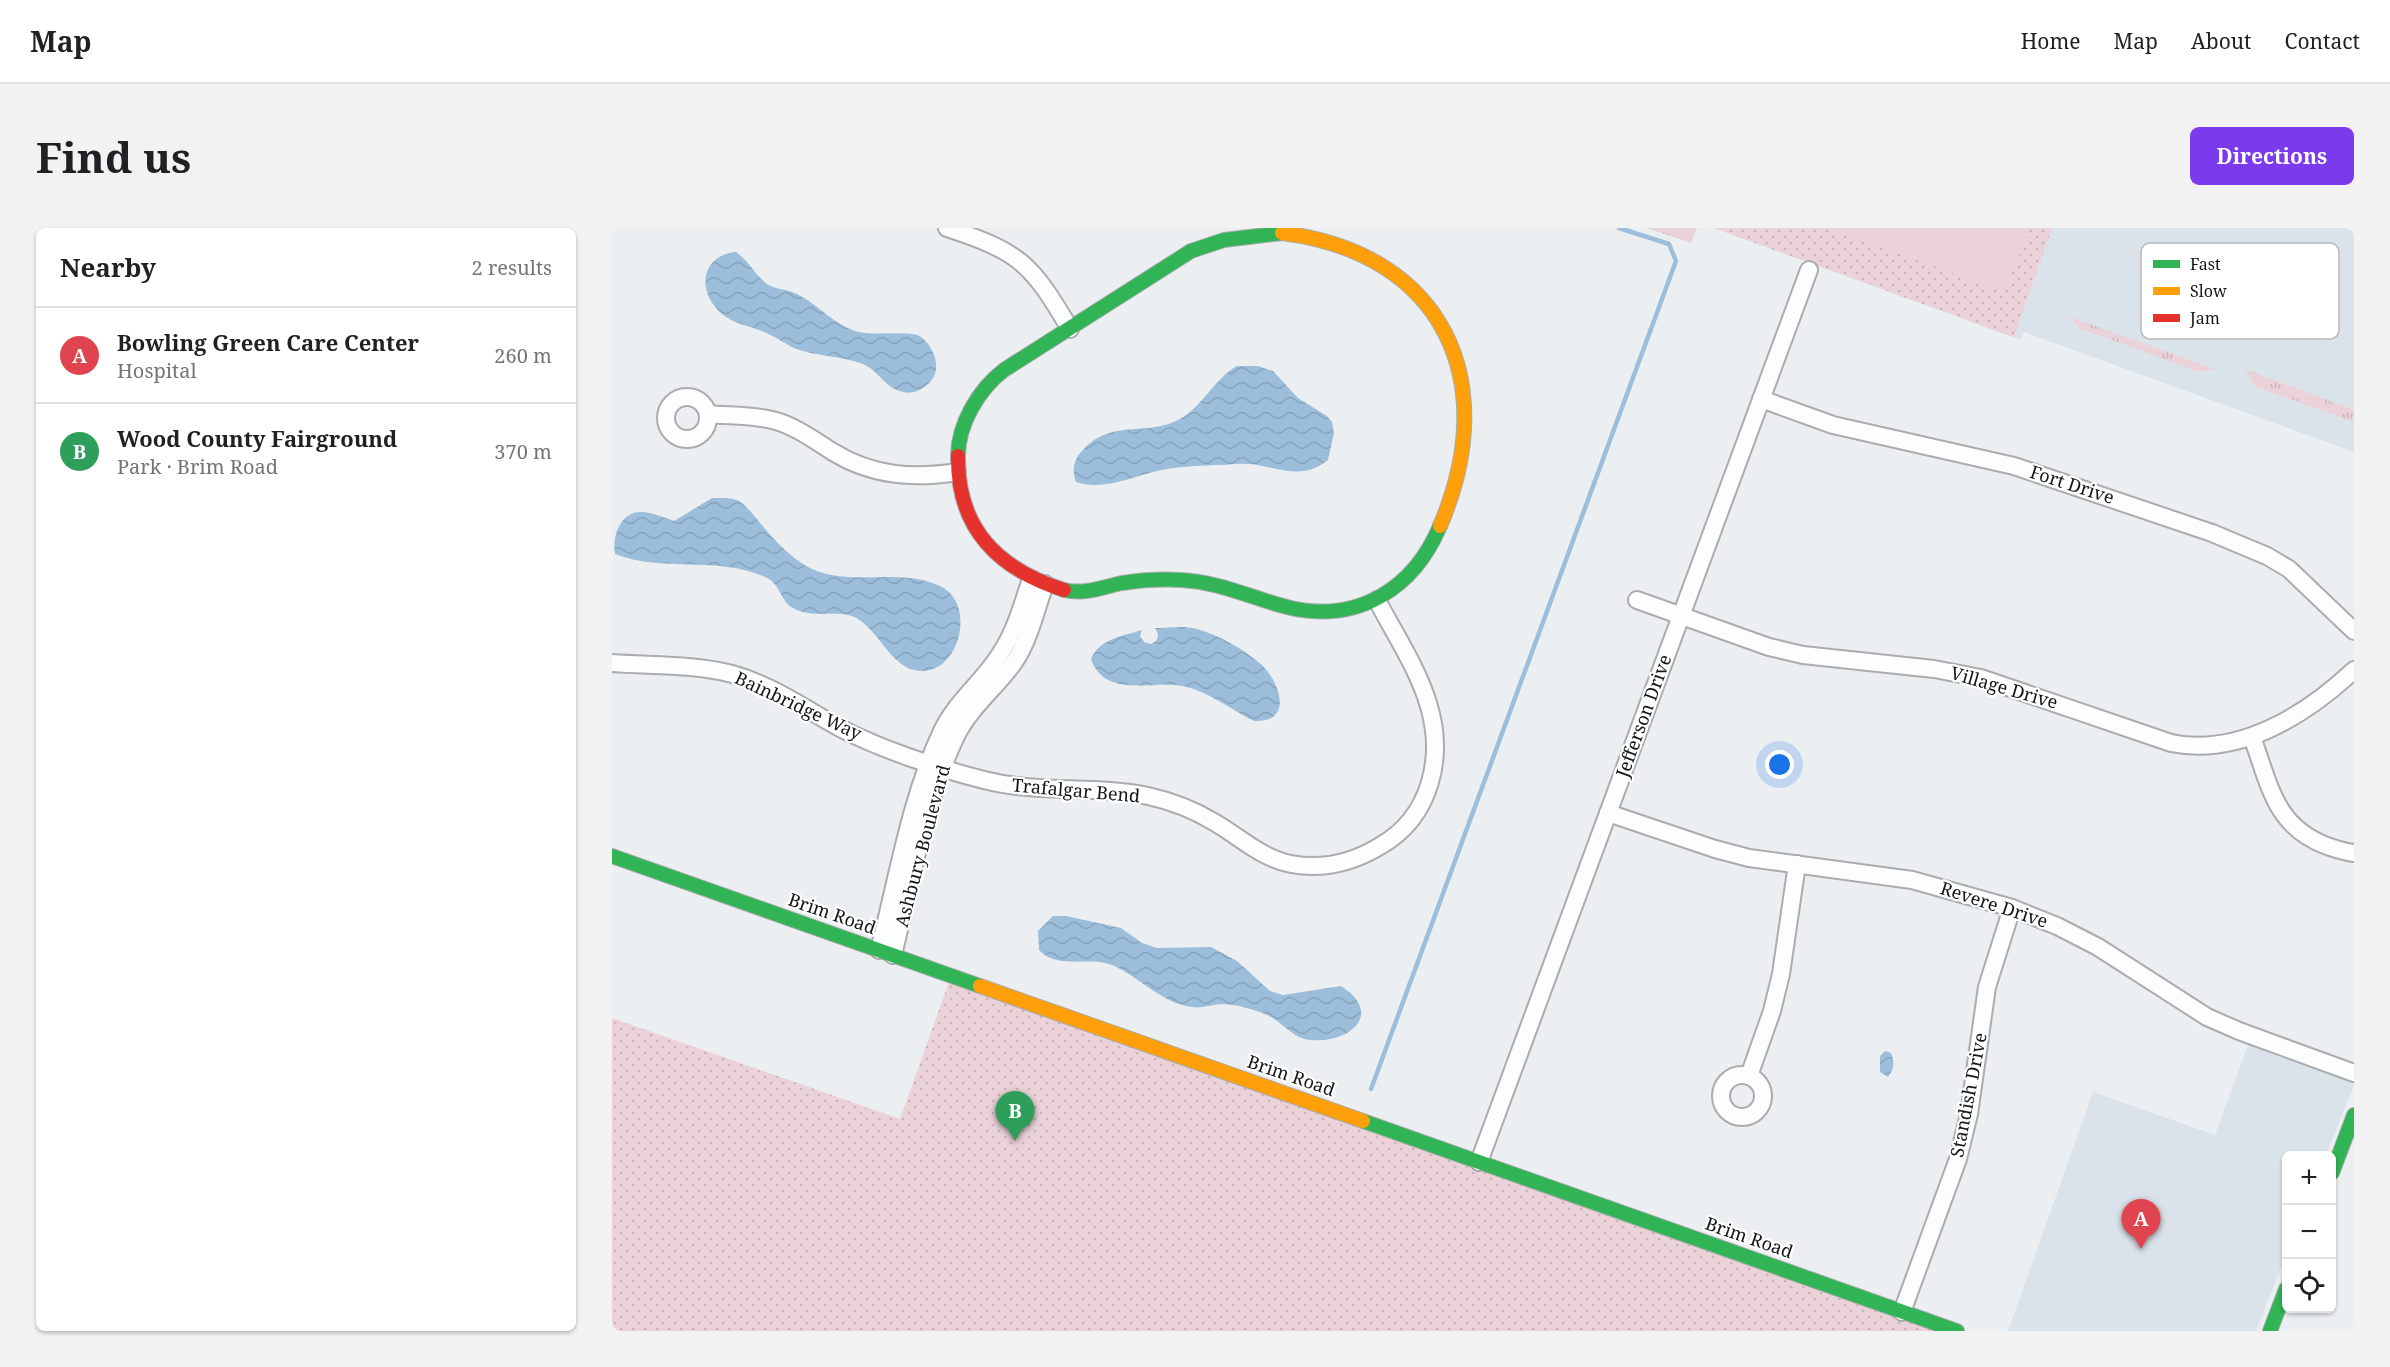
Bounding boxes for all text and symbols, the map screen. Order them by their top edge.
text: Map [30,22,92,60]
text: Home [2021,27,2081,55]
text: Map [2114,27,2158,55]
text: About [2191,27,2252,55]
text: Contact [2285,27,2360,55]
button: Directions [2190,127,2354,185]
text: Find us [36,128,191,185]
legend [2141,243,2339,339]
text: Nearby [60,249,156,285]
text: Fast [2190,253,2221,275]
text: 2 results [472,254,552,281]
text: Slow [2190,280,2227,302]
text: Jam [2189,307,2220,329]
text: Bowling Green Care Center [117,327,419,357]
text: A [72,342,87,369]
text: 260 m [494,342,552,369]
text: Hospital [117,357,197,384]
text: Wood County Fairground [117,423,397,453]
text: B [73,438,86,465]
text: 370 m [494,438,552,465]
text: Park · Brim Road [117,453,278,480]
street label: Fort Drive [2027,459,2117,509]
street label: Jefferson Drive [1609,651,1676,781]
street label: Village Drive [1948,660,2061,714]
street label: Bainbridge Way [731,665,866,745]
your location [1765,750,1794,779]
street label: Ashbury Boulevard [889,762,955,929]
street label: Trafalgar Bend [1011,772,1141,808]
street label: Revere Drive [1938,875,2051,933]
street label: Brim Road [785,887,879,939]
street label: Standish Drive [1944,1031,1992,1159]
street label: Brim Road [1244,1049,1338,1101]
pin: B [996,1092,1034,1141]
map controls [2282,1151,2336,1313]
button: + [2282,1151,2336,1205]
pin: A [2122,1200,2161,1249]
button: − [2282,1205,2336,1259]
street label: Brim Road [1702,1211,1796,1263]
button: locate [2282,1259,2336,1313]

